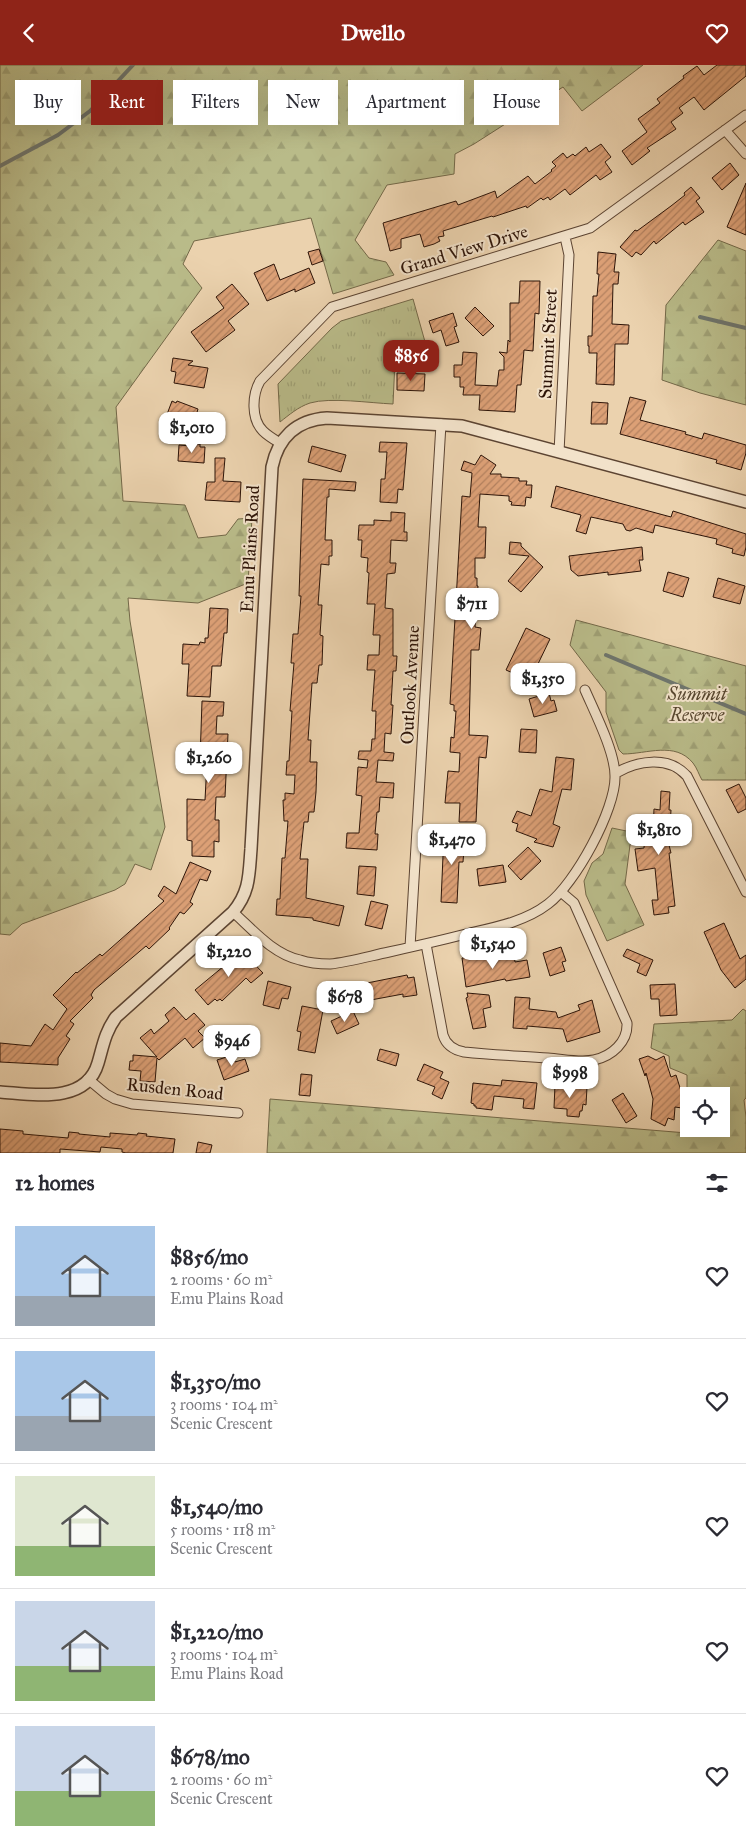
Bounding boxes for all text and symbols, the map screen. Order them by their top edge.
icon: back [15,19,43,47]
text: Dwello [341,19,405,46]
icon: heart [703,19,731,47]
chip: Buy [15,80,81,125]
chip: Rent [91,80,163,125]
chip: Filters [173,80,258,125]
chip: New [268,80,338,125]
chip: Apartment [348,80,464,125]
chip: House [474,80,559,125]
street label: Grand View Drive [398,220,530,280]
street label: Summit Street [534,288,562,400]
pin: $856 [381,339,441,382]
text: $856 [394,346,428,365]
pin: $1,010 [151,411,233,454]
text: $1,010 [170,418,214,437]
street label: Emu Plains Road [236,485,264,613]
pin: $711 [442,587,502,630]
text: $711 [457,594,487,613]
street label: Outlook Avenue [396,625,424,745]
pin: $1,350 [502,663,584,705]
text: $1,350 [521,669,565,688]
park label: Summit Reserve [667,683,728,726]
pin: $1,260 [168,741,250,784]
text: $1,260 [186,748,232,767]
pin: $1,810 [618,813,700,856]
text: $1,810 [637,820,681,839]
pin: $1,470 [411,823,493,866]
text: $1,470 [429,830,475,849]
pin: $1,540 [452,927,534,970]
text: $1,540 [470,934,516,953]
pin: $1,220 [188,935,270,978]
text: $1,220 [206,942,252,961]
pin: $678 [315,981,375,1023]
text: $678 [328,987,362,1006]
pin: $946 [202,1025,262,1067]
text: $946 [214,1031,250,1050]
pin: $998 [540,1057,600,1099]
text: $998 [552,1063,588,1082]
street label: Rusden Road [126,1073,224,1105]
map controls [680,1087,730,1137]
button: locate [680,1087,730,1137]
icon: filters [703,1169,731,1197]
text: 12 homes [15,1170,94,1196]
text: $856/mo [170,1244,248,1270]
icon: home [55,1246,115,1306]
icon: heart [703,1262,731,1290]
text: 2 rooms · 60 m² [170,1270,272,1289]
text: Emu Plains Road [170,1289,283,1308]
text: $1,350/mo [170,1369,261,1395]
icon: home [55,1371,115,1431]
icon: heart [703,1387,731,1415]
text: 3 rooms · 104 m² [170,1395,278,1414]
text: Scenic Crescent [170,1414,273,1433]
text: $1,540/mo [170,1494,263,1520]
icon: home [55,1496,115,1556]
icon: heart [703,1512,731,1540]
text: 5 rooms · 118 m² [170,1520,275,1539]
text: Scenic Crescent [170,1539,273,1558]
text: $1,220/mo [170,1619,263,1645]
icon: home [55,1621,115,1681]
icon: heart [703,1637,731,1665]
text: 3 rooms · 104 m² [170,1645,278,1664]
text: Emu Plains Road [170,1664,283,1683]
text: $678/mo [170,1744,250,1770]
icon: home [55,1746,115,1806]
icon: heart [703,1762,731,1790]
text: 2 rooms · 60 m² [170,1770,272,1789]
text: Scenic Crescent [170,1789,273,1808]

